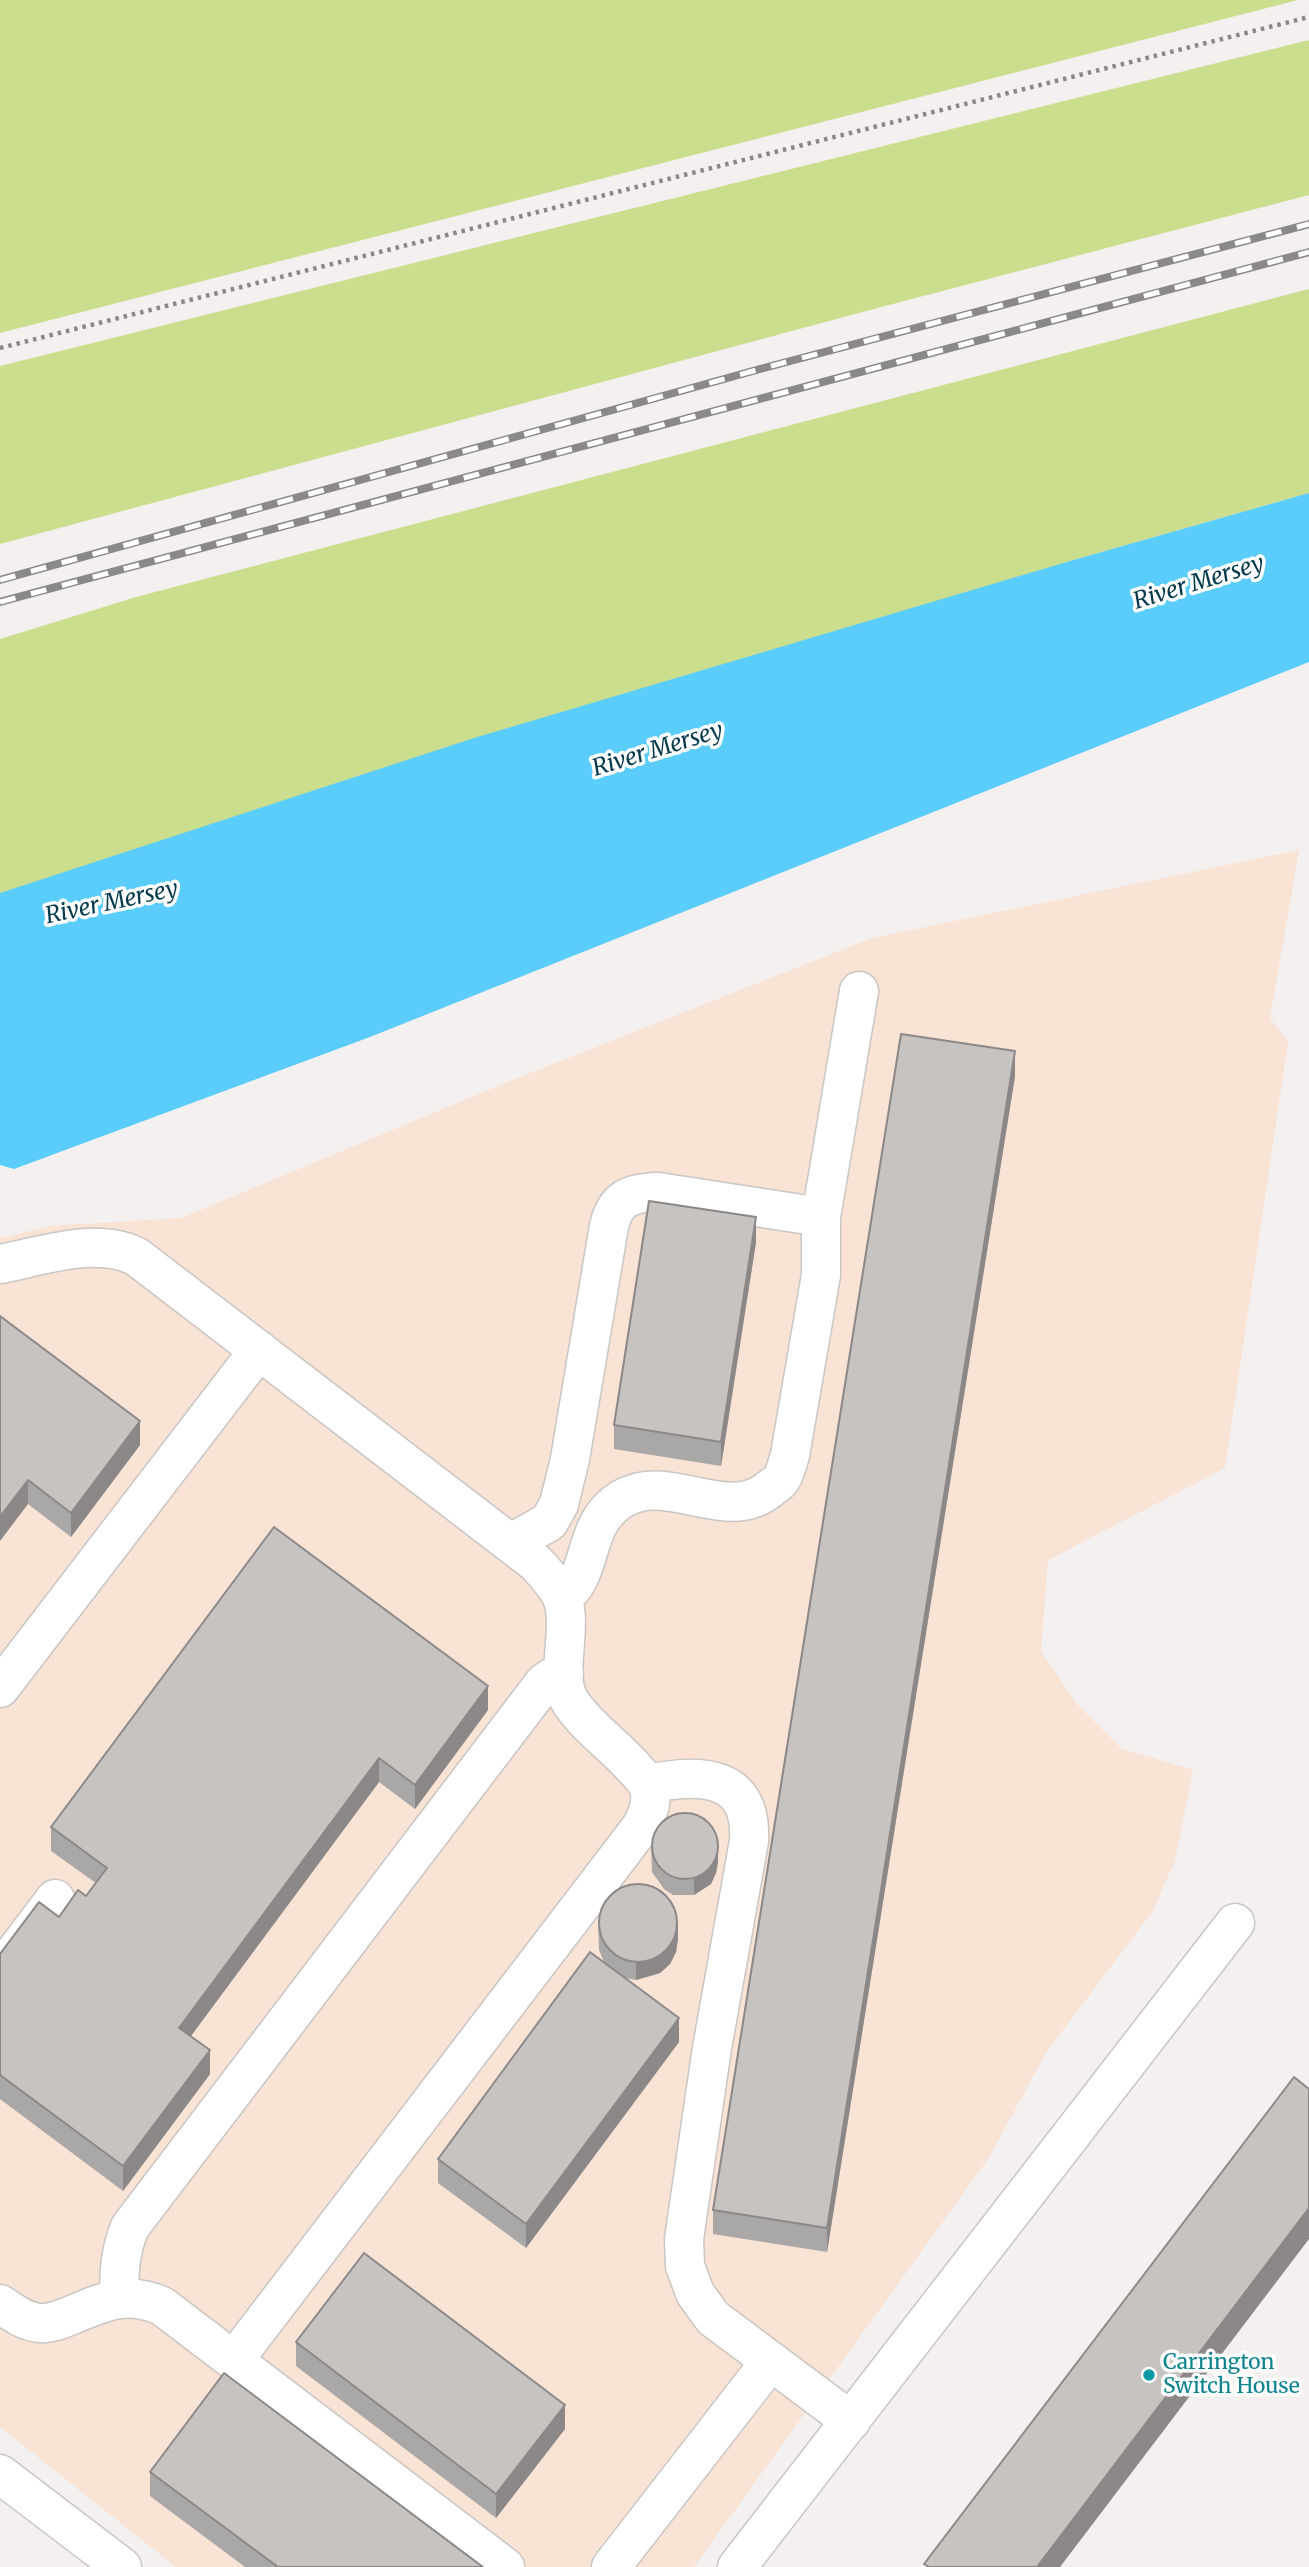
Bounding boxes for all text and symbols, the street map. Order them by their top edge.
water label: River Mersey [1130,550,1268,616]
water label: River Mersey [589,717,727,783]
water label: River Mersey [43,875,181,931]
place label: Carrington Switch House [1163,2350,1300,2400]
marker: Carrington Switch House [1141,2367,1157,2383]

